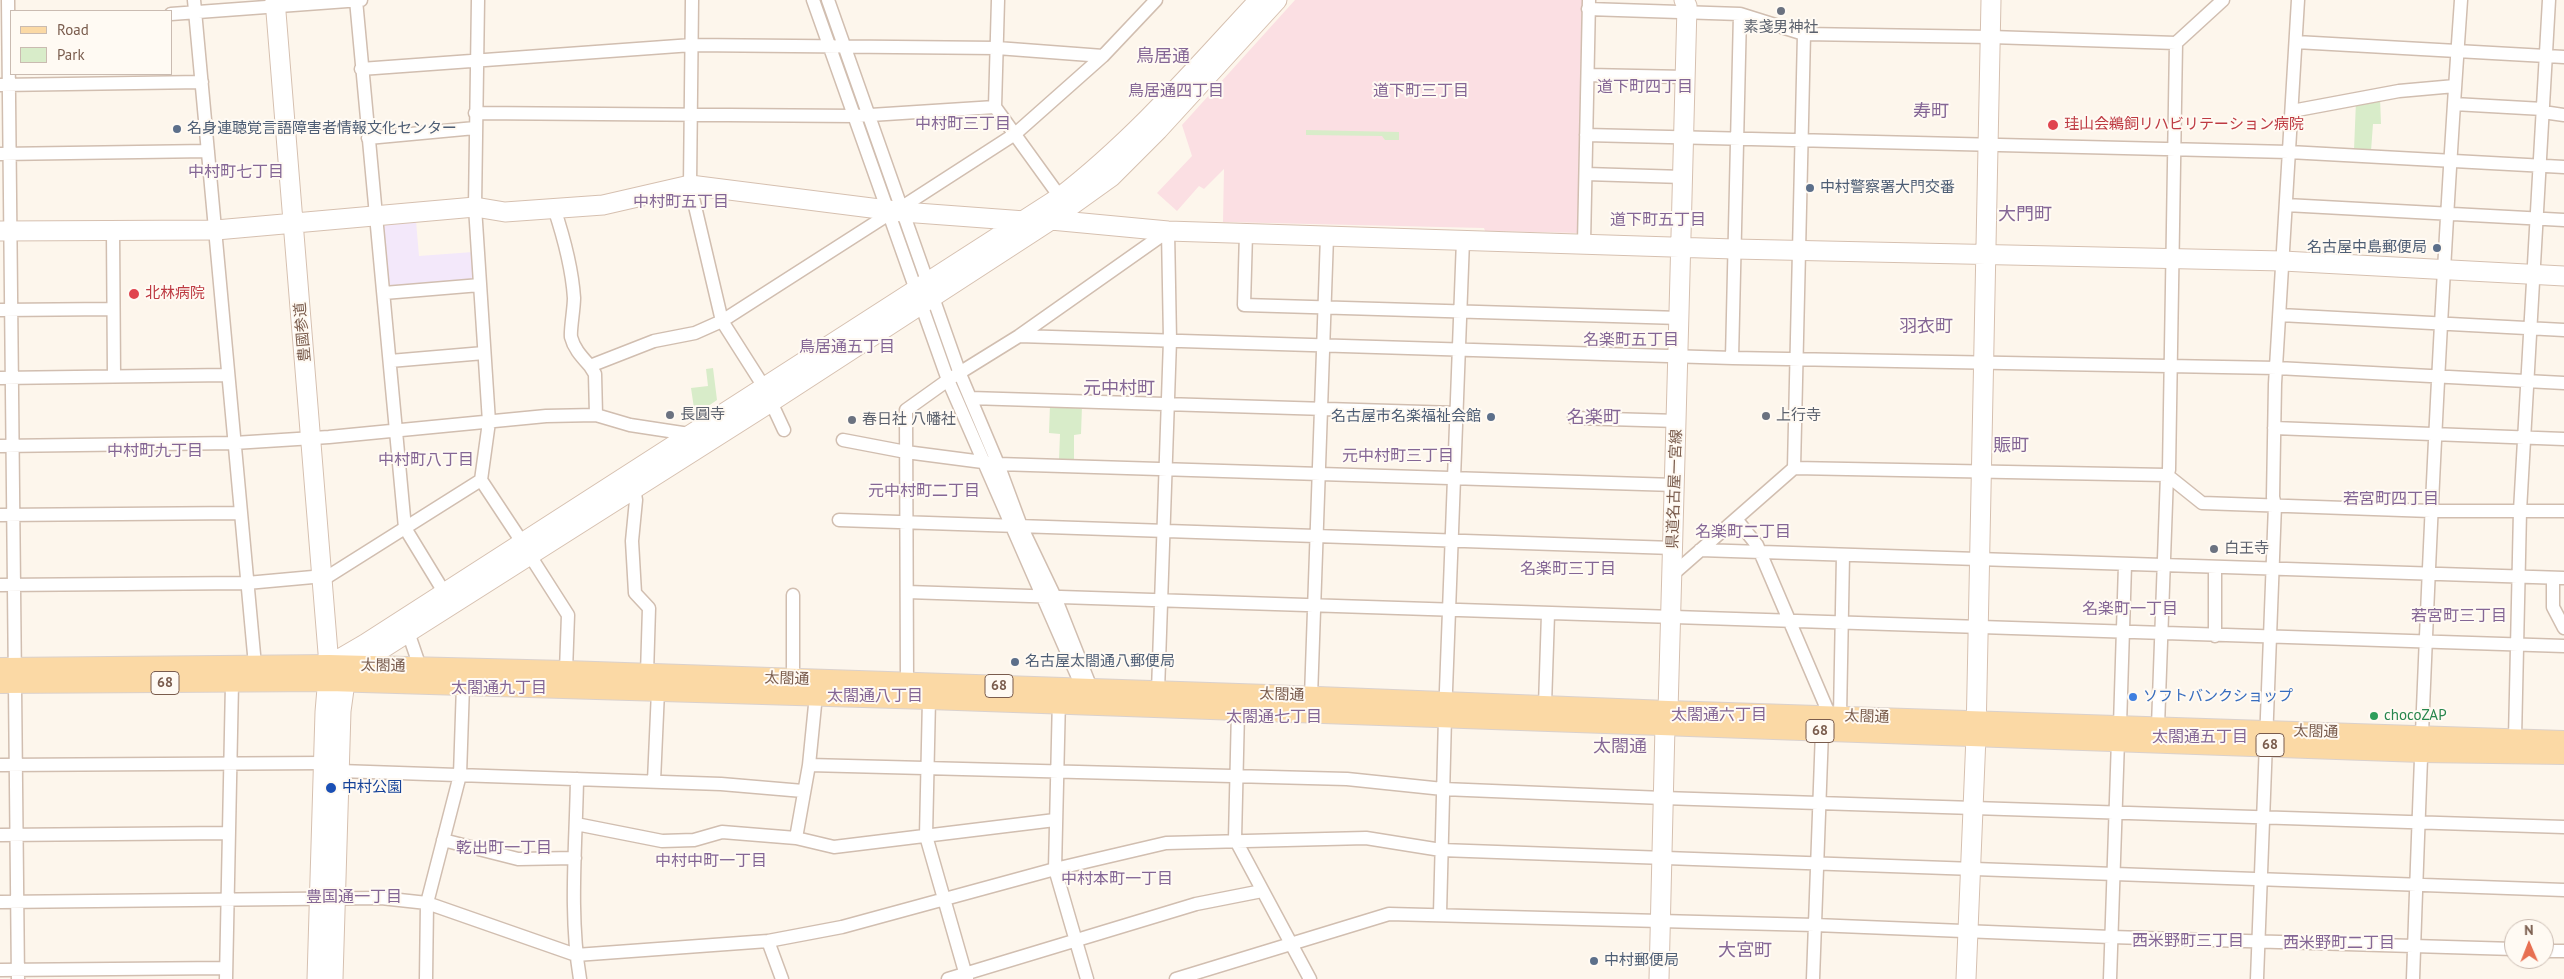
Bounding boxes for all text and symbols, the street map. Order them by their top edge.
marker: 素戔男神社 [1775,5,1787,17]
legend [10,10,172,75]
place label: 素戔男神社 [1744,19,1818,37]
text: Road [57,20,89,39]
text: Park [57,45,85,64]
district label: 鳥居通 [1136,46,1190,68]
district label: 道下町四丁目 [1597,77,1693,97]
district label: 鳥居通四丁目 [1128,81,1224,101]
district label: 道下町三丁目 [1373,81,1469,101]
district label: 寿町 [1913,101,1949,123]
district label: 中村町三丁目 [915,114,1011,134]
place label: 珪山会鵜飼リハビリテーション病院 [2064,116,2304,134]
marker: 珪山会鵜飼リハビリテーション病院 [2046,118,2060,132]
place label: 名身連聴覚言語障害者情報文化センター [187,120,457,138]
marker: 名身連聴覚言語障害者情報文化センター [171,123,183,135]
district label: 中村町七丁目 [188,162,284,182]
place label: 中村警察署大門交番 [1820,179,1955,197]
marker: 中村警察署大門交番 [1804,182,1816,194]
district label: 中村町五丁目 [633,192,729,212]
district label: 大門町 [1998,204,2052,226]
district label: 道下町五丁目 [1610,210,1706,230]
place label: 名古屋中島郵便局 [2307,239,2427,257]
marker: 名古屋中島郵便局 [2431,242,2443,254]
place label: 北林病院 [145,285,205,303]
marker: 北林病院 [127,287,141,301]
street label: 豊國参道 [291,301,315,363]
district label: 羽衣町 [1899,316,1953,338]
district label: 名楽町五丁目 [1583,330,1679,350]
district label: 鳥居通五丁目 [799,337,895,357]
district label: 元中村町 [1083,378,1155,400]
place label: 長圓寺 [680,406,725,424]
district label: 名楽町 [1567,407,1621,429]
place label: 上行寺 [1776,407,1821,425]
place label: 名古屋市名楽福祉会館 [1331,408,1481,426]
marker: 長圓寺 [664,409,676,421]
marker: 上行寺 [1760,410,1772,422]
place label: 春日社 八幡社 [862,411,956,429]
marker: 名古屋市名楽福祉会館 [1485,411,1497,423]
marker: 春日社 八幡社 [846,414,858,426]
street label: 県道名古屋一宮線 [1664,429,1686,549]
district label: 賑町 [1993,435,2029,457]
district label: 中村町九丁目 [107,441,203,461]
district label: 元中村町三丁目 [1342,446,1454,466]
district label: 中村町八丁目 [378,450,474,470]
district label: 元中村町二丁目 [868,481,980,501]
district label: 若宮町四丁目 [2343,489,2439,509]
district label: 名楽町二丁目 [1695,522,1791,542]
place label: 白王寺 [2224,540,2269,558]
marker: 白王寺 [2208,543,2220,555]
district label: 名楽町三丁目 [1520,559,1616,579]
district label: 名楽町一丁目 [2082,599,2178,619]
district label: 若宮町三丁目 [2411,606,2507,626]
place label: 名古屋太閤通八郵便局 [1025,653,1175,671]
marker: 名古屋太閤通八郵便局 [1009,656,1021,668]
street label: 太閤通 [360,657,406,675]
street label: 太閤通 [764,669,810,689]
road number: 68 [151,671,179,694]
road number: 68 [985,674,1013,698]
district label: 太閤通九丁目 [451,678,547,698]
street label: 太閤通 [1259,685,1305,705]
district label: 太閤通八丁目 [827,686,923,706]
place label: ソフトバンクショップ [2143,688,2293,706]
marker: ソフトバンクショップ [2127,691,2139,703]
district label: 太閤通六丁目 [1671,705,1767,725]
district label: 太閤通七丁目 [1226,707,1322,727]
street label: 太閤通 [1844,707,1890,727]
place label: chocoZAP [2384,707,2447,725]
marker: chocoZAP [2368,710,2380,722]
road number: 68 [1806,719,1834,742]
street label: 太閤通 [2293,722,2339,742]
district label: 太閤通五丁目 [2152,727,2248,747]
road number: 68 [2256,734,2284,756]
district label: 太閤通 [1593,736,1647,758]
place label: 中村公園 [342,779,402,797]
marker: 中村公園 [324,781,338,795]
district label: 乾出町一丁目 [456,838,552,858]
district label: 中村中町一丁目 [655,851,767,871]
district label: 中村本町一丁目 [1061,869,1173,889]
district label: 豊国通一丁目 [306,887,402,907]
north arrow [2504,919,2554,969]
text: N [2524,921,2534,939]
district label: 西米野町三丁目 [2132,931,2244,951]
district label: 西米野町二丁目 [2283,933,2395,953]
district label: 大宮町 [1718,940,1772,962]
place label: 中村郵便局 [1604,952,1679,970]
marker: 中村郵便局 [1588,955,1600,967]

